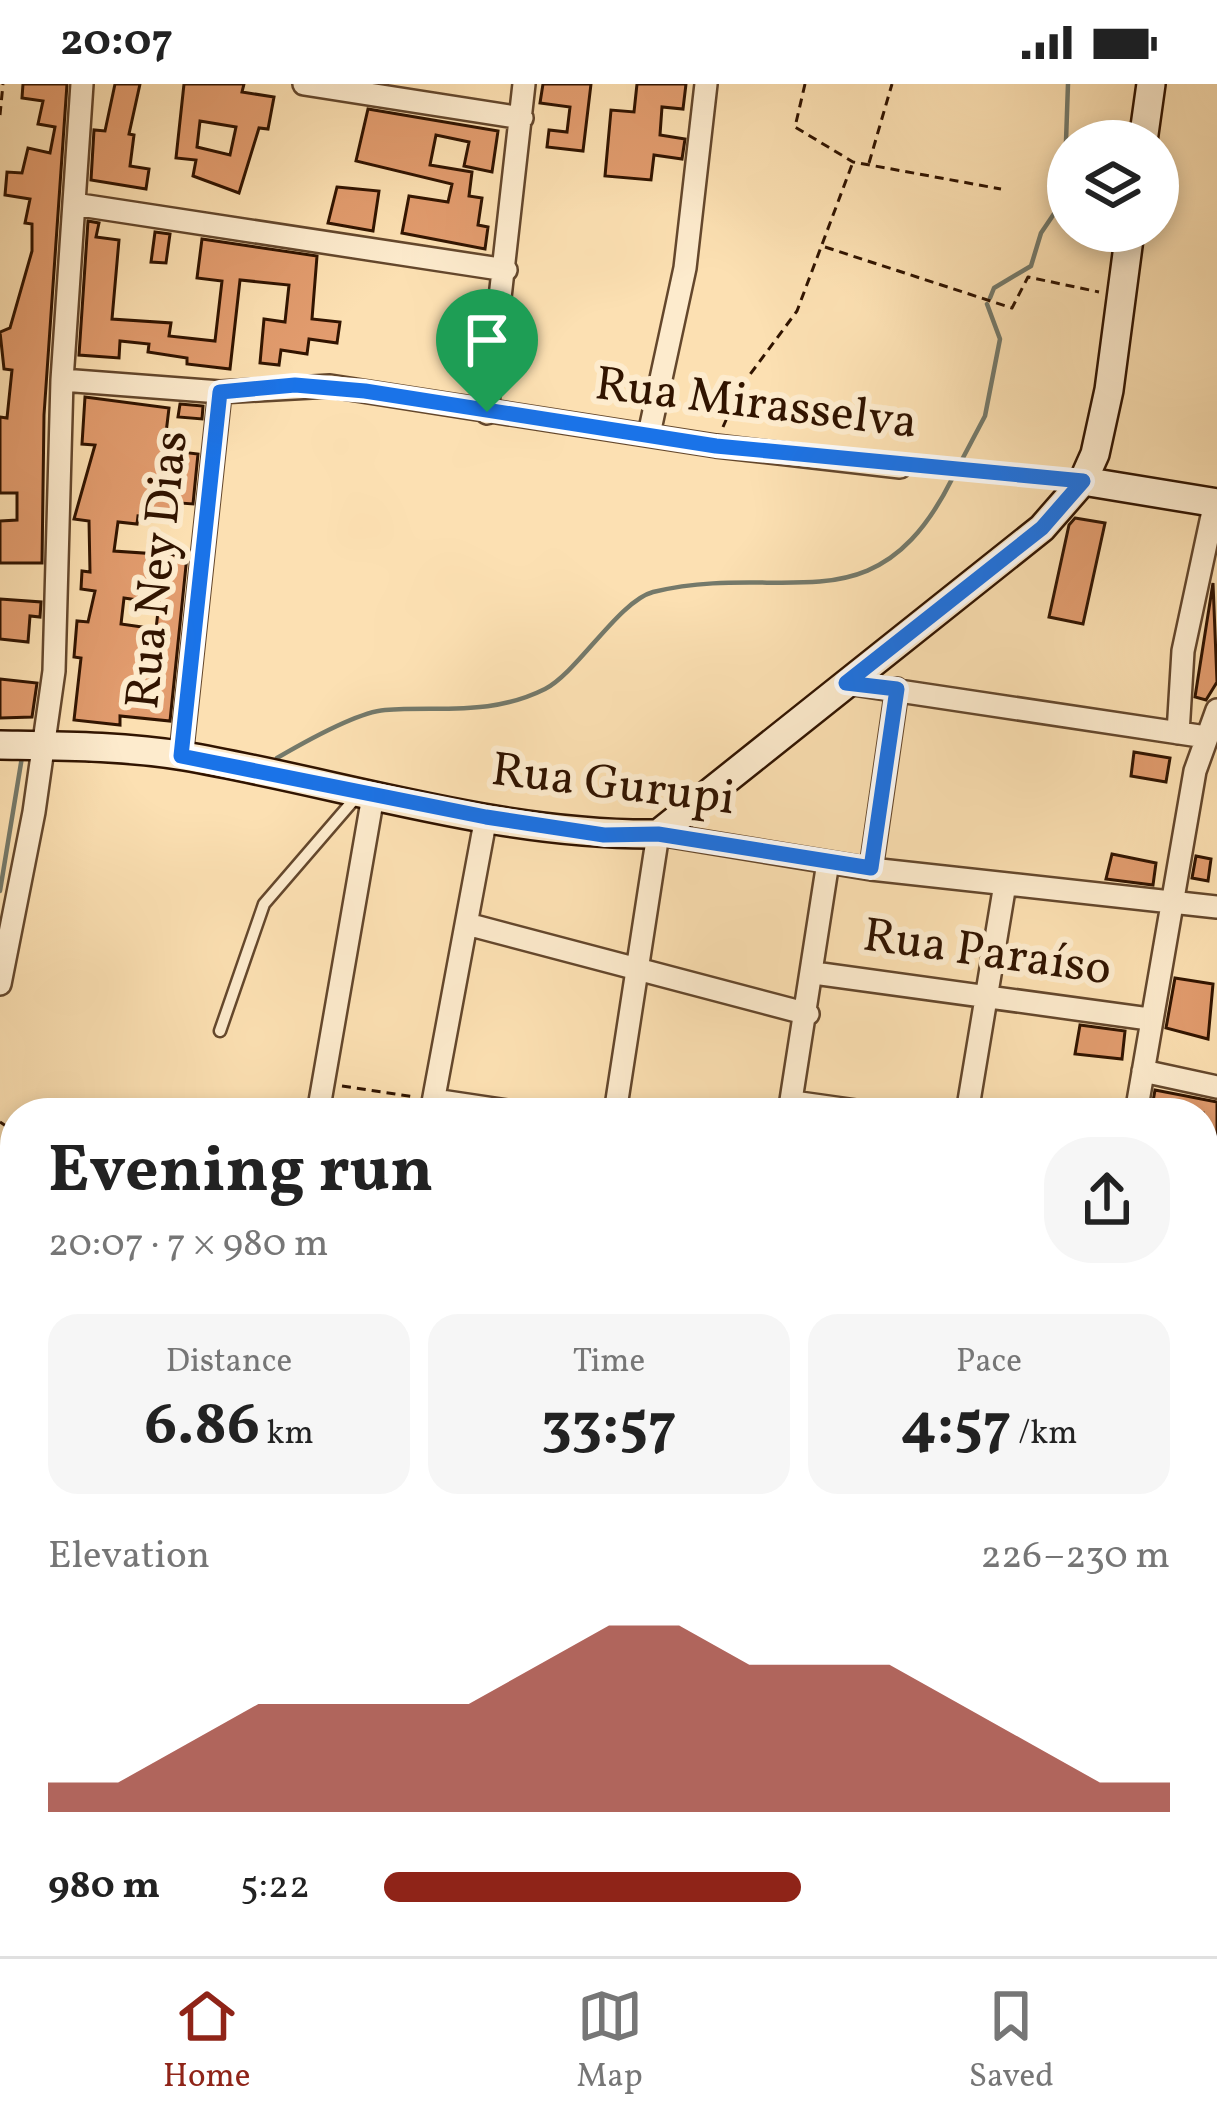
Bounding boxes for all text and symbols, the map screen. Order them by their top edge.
text: 20:07 [60,11,173,74]
map controls [1047,120,1179,252]
button: layers [1047,120,1179,252]
pin [436,289,538,412]
icon: arrive [454,307,520,373]
street label: Rua Mirasselva [591,352,921,458]
street label: Rua Ney Dias [111,428,207,712]
street label: Rua Gurupi [487,738,739,834]
street label: Rua Paraíso [859,903,1115,1005]
text: Evening run [48,1127,434,1219]
button: share [1044,1137,1170,1263]
text: 20:07 · 7 × 980 m [48,1218,329,1272]
text: Distance [166,1340,292,1386]
text: Time [573,1340,645,1386]
text: Pace [956,1340,1022,1386]
text: 6.86 [144,1386,260,1469]
text: 33:57 [541,1386,677,1469]
text: 4:57 [901,1386,1012,1469]
text: km [260,1412,314,1458]
text: /km [1012,1412,1077,1458]
text: Elevation [48,1530,210,1584]
text: 226–230 m [980,1530,1170,1584]
text: 980 m [48,1860,160,1914]
text: 5:22 [240,1860,310,1914]
tab: Home [163,1983,250,2101]
tab: Map [577,1983,643,2101]
tab: Saved [969,1983,1054,2101]

